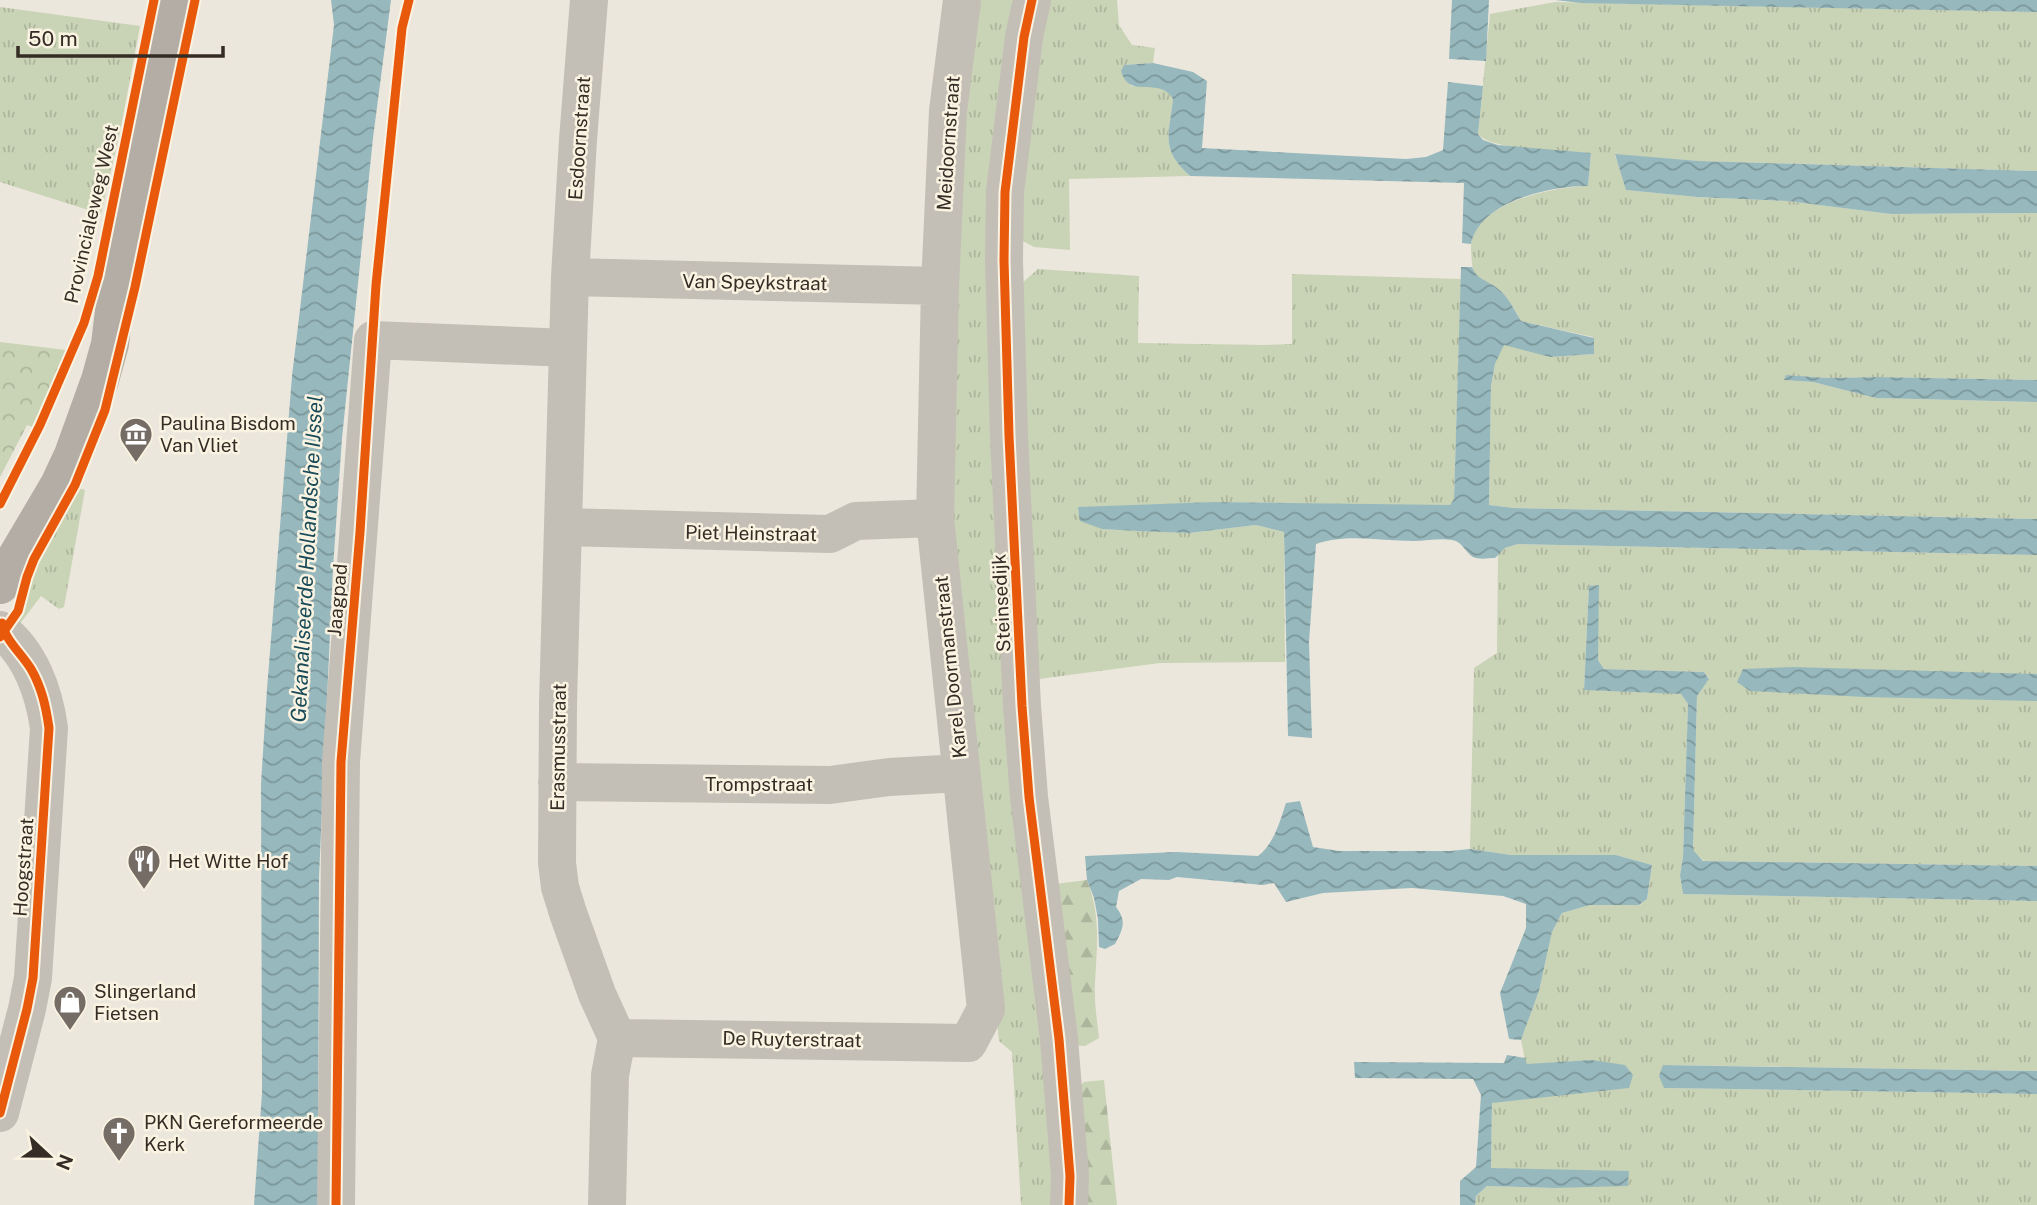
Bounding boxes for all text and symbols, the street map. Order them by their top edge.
scale bar [18,14,222,58]
text: 50 m [28,26,78,51]
street label: Esdoornstraat [564,75,594,201]
street label: Meidoornstraat [932,75,964,211]
street label: Provincialeweg West [60,123,122,305]
street label: Van Speykstraat [682,270,828,294]
water label: Gekanaliseerde Hollandsche IJssel [285,395,328,723]
place label: Paulina Bisdom Van Vliet [160,412,296,456]
museum icon: Paulina Bisdom Van Vliet [117,415,155,464]
street label: Piet Heinstraat [685,521,817,545]
street label: Steinsedijk [987,553,1015,653]
street label: Jaagpad [323,563,351,637]
street label: Karel Doormanstraat [929,575,971,759]
street label: Erasmusstraat [546,683,570,811]
street label: Trompstraat [705,773,813,795]
street label: Hoogstraat [9,817,37,917]
restaurant icon: Het Witte Hof [125,842,163,891]
place label: Het Witte Hof [168,850,288,872]
place label: Slingerland Fietsen [94,980,196,1024]
shop icon: Slingerland Fietsen [51,983,89,1032]
street label: De Ruyterstraat [722,1027,862,1051]
place label: PKN Gereformeerde Kerk [144,1111,323,1155]
church icon: PKN Gereformeerde Kerk [100,1114,138,1163]
north arrow [14,1121,84,1191]
text: N [52,1151,78,1173]

